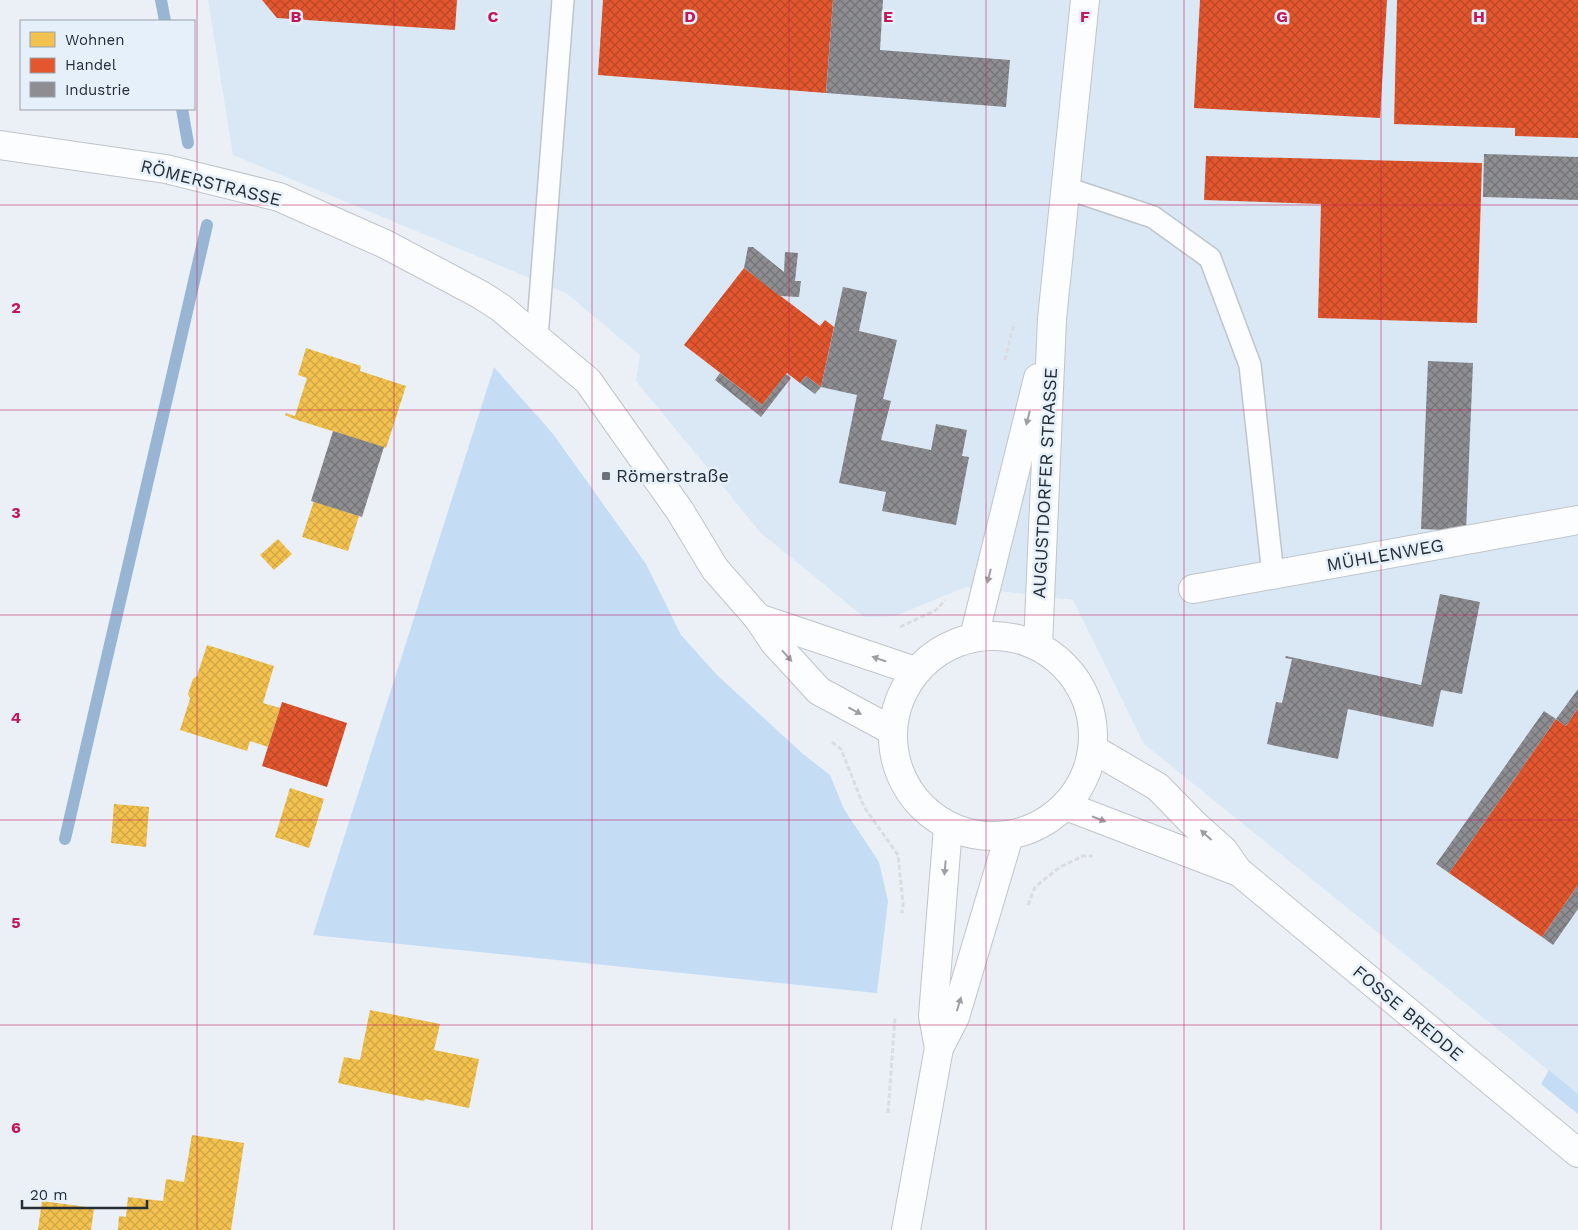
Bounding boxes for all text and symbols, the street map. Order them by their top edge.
text: B [291,7,302,26]
text: C [488,7,499,26]
text: D [684,7,696,26]
text: E [883,7,893,26]
text: F [1080,7,1090,26]
text: G [1276,7,1288,26]
text: H [1473,7,1485,26]
legend [20,20,195,110]
text: Wohnen [65,31,124,49]
text: Handel [65,56,117,74]
text: Industrie [65,81,130,99]
street label: RÖMERSTRASSE [139,155,284,210]
text: 2 [11,298,21,317]
street label: AUGUSTDORFER STRASSE [1028,367,1061,599]
one-way arrow [1024,410,1032,425]
place label: Römerstraße [616,465,729,486]
marker: Römerstraße [600,470,612,482]
text: 3 [11,503,21,522]
street label: MÜHLENWEG [1325,534,1445,575]
one-way arrow [985,568,993,583]
one-way arrow [781,650,793,662]
one-way arrow [871,654,886,662]
one-way arrow [849,706,862,715]
text: 4 [11,708,21,727]
one-way arrow [1092,815,1107,823]
one-way arrow [1200,829,1212,841]
one-way arrow [940,860,948,876]
text: 5 [11,913,21,932]
street label: FOSSE BREDDE [1349,960,1468,1065]
one-way arrow [955,996,963,1011]
text: 6 [11,1118,21,1137]
scale bar [22,1178,148,1210]
text: 20 m [30,1186,68,1204]

